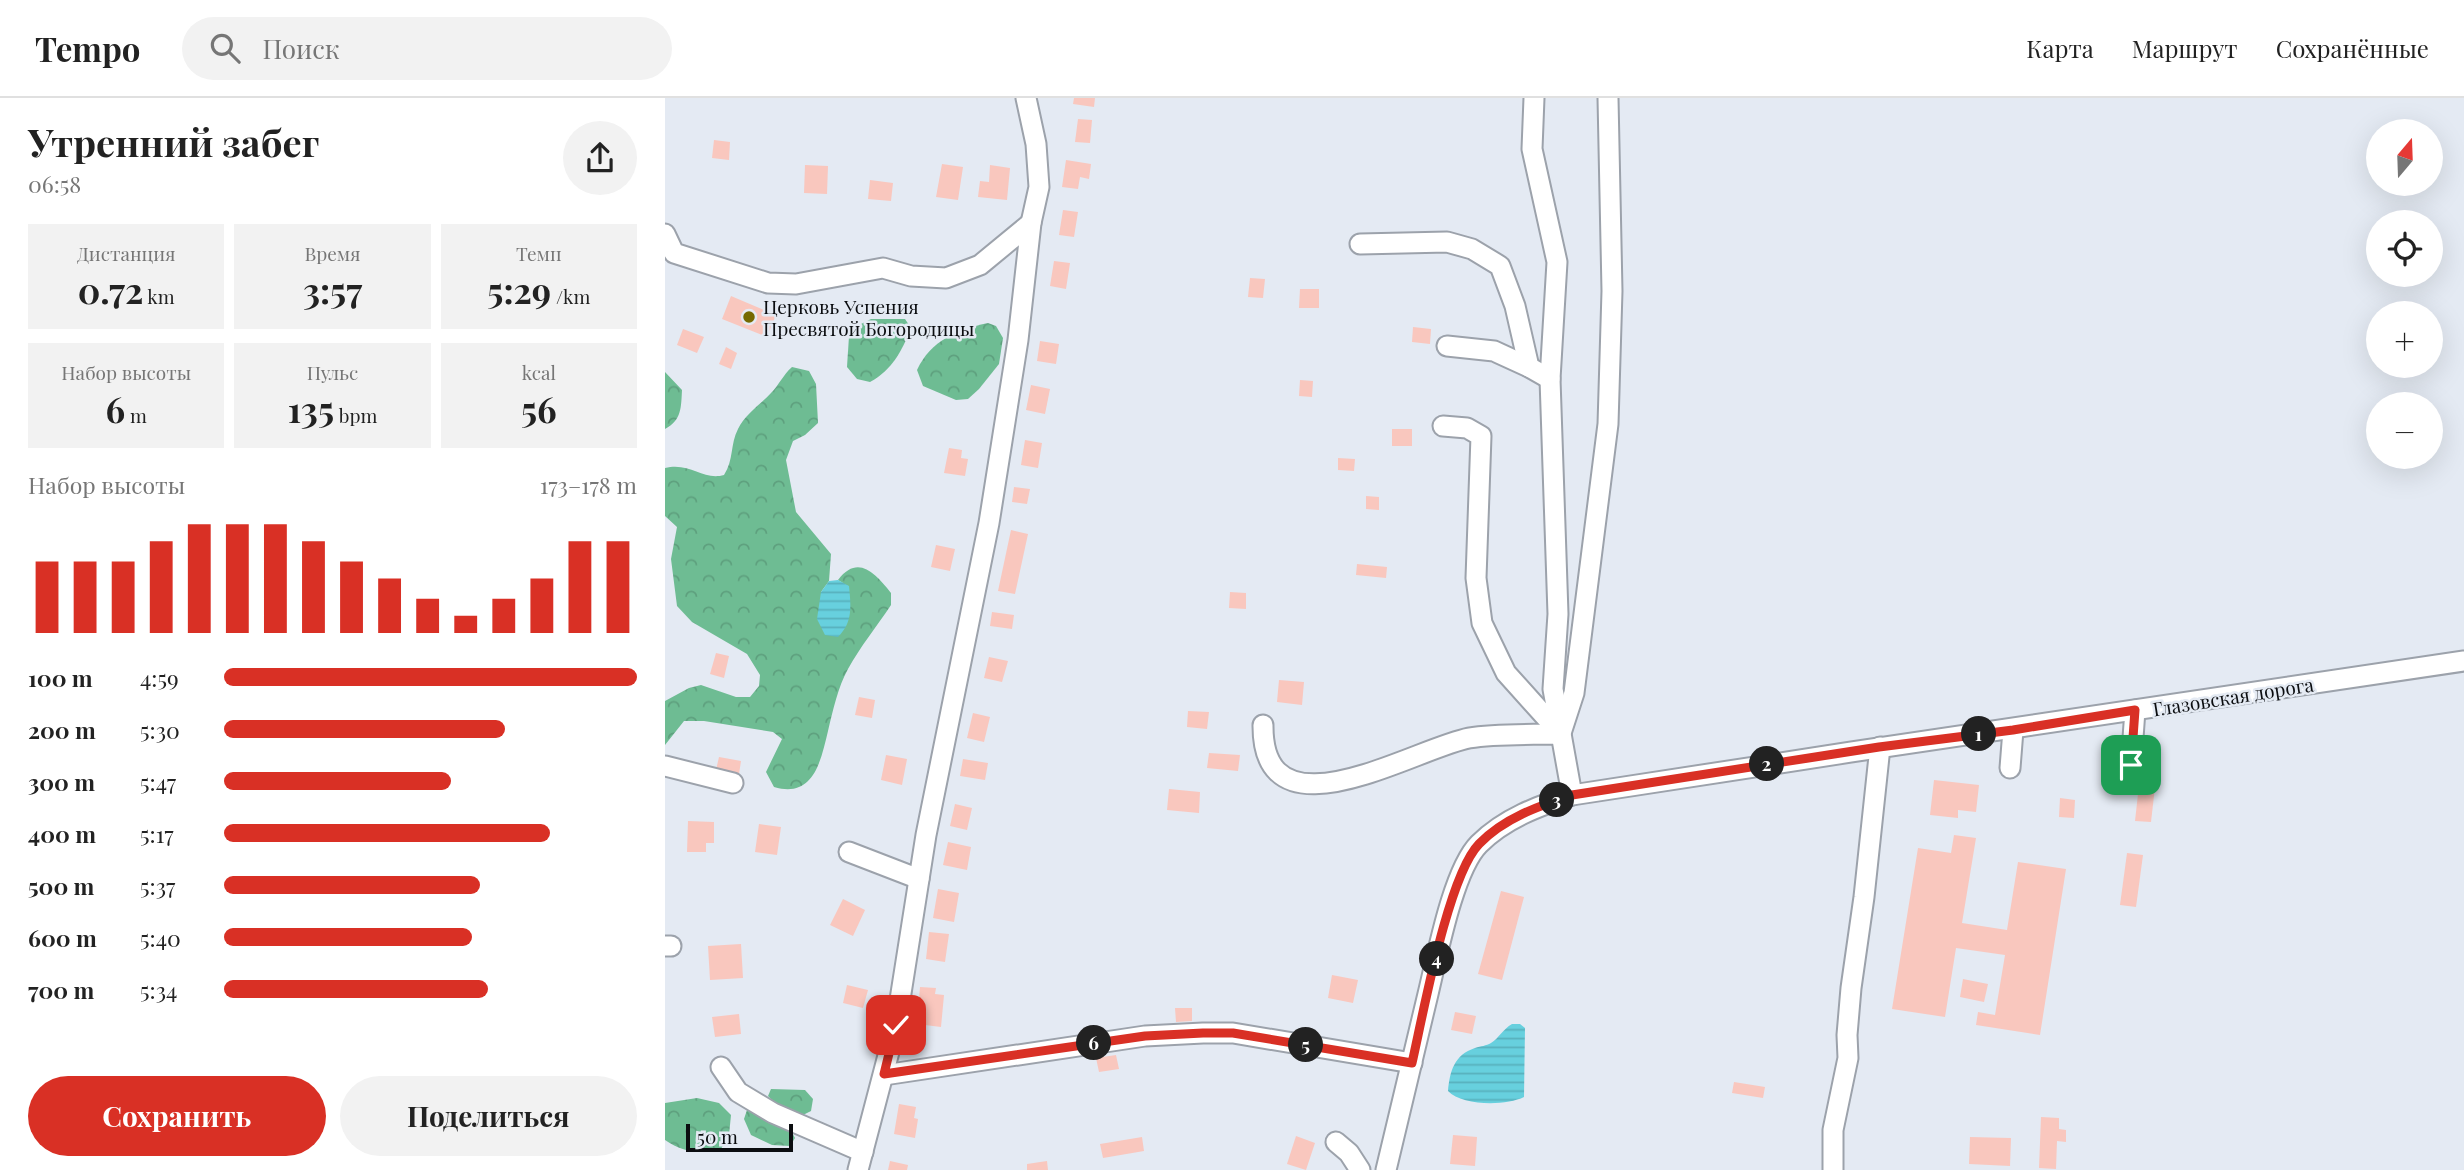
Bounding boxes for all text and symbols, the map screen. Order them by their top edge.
search box [182,17,672,80]
text: Tempo [35,26,140,70]
icon: search [206,29,244,67]
text: Поиск [262,31,340,66]
text: Карта [2026,32,2094,64]
text: Маршрут [2132,32,2238,64]
text: Сохранённые [2276,32,2429,64]
text: Утренний забег [28,116,319,167]
north arrow [2366,119,2443,196]
map controls [2366,119,2443,469]
button: share [563,121,637,195]
text: 06:58 [28,168,81,199]
button: locate [2366,210,2443,287]
text: Дистанция [77,240,175,266]
text: Время [304,240,361,266]
text: Темп [516,240,562,266]
text: 0.72 [78,266,143,313]
text: 3:57 [303,266,362,313]
text: 5:29 [487,266,551,313]
text: km [143,283,175,309]
text: /km [551,283,590,309]
place label: Церковь Успения Пресвятой Богородицы [763,293,974,341]
button: + [2366,301,2443,378]
marker: Церковь Успения Пресвятой Богородицы [741,309,757,325]
text: Набор высоты [61,359,191,385]
text: Пульс [307,359,358,385]
text: kcal [522,359,556,385]
text: 6 [106,385,125,432]
text: 135 [288,385,334,432]
text: 56 [521,385,557,432]
button: − [2366,392,2443,469]
text: m [125,402,147,428]
text: bpm [334,402,377,428]
text: Набор высоты [28,469,185,500]
text: 173–178 m [540,469,637,500]
text: 100 m [28,662,93,693]
text: 4:59 [140,662,179,693]
street label: Глазовская дорога [2151,670,2316,722]
text: 200 m [28,714,96,745]
text: 5:30 [140,714,180,745]
pin: 1 [1961,716,1997,752]
text: 1 [1975,720,1982,746]
pin [2101,735,2161,795]
pin: 2 [1749,746,1785,782]
icon: arrive [2112,746,2150,784]
text: 2 [1762,750,1771,776]
text: 300 m [28,766,95,797]
text: 5:47 [140,766,176,797]
pin: 3 [1539,782,1575,818]
text: 3 [1552,786,1561,812]
text: 400 m [28,818,96,849]
text: 5:17 [140,818,174,849]
text: 500 m [28,870,94,901]
text: 5:37 [140,870,175,901]
text: 600 m [28,922,97,953]
text: 5:40 [140,922,181,953]
pin: 4 [1419,942,1455,976]
text: 4 [1431,945,1442,971]
text: 700 m [28,974,94,1005]
text: 5:34 [140,974,177,1005]
pin [866,995,926,1055]
icon: check [877,1006,915,1044]
pin: 6 [1077,1026,1111,1060]
pin: 5 [1289,1028,1323,1062]
text: 6 [1088,1029,1099,1055]
text: 5 [1301,1031,1310,1057]
button: Сохранить [28,1076,326,1156]
button: Поделиться [340,1076,637,1156]
scale bar [686,1121,793,1153]
text: 50 m [697,1123,738,1149]

